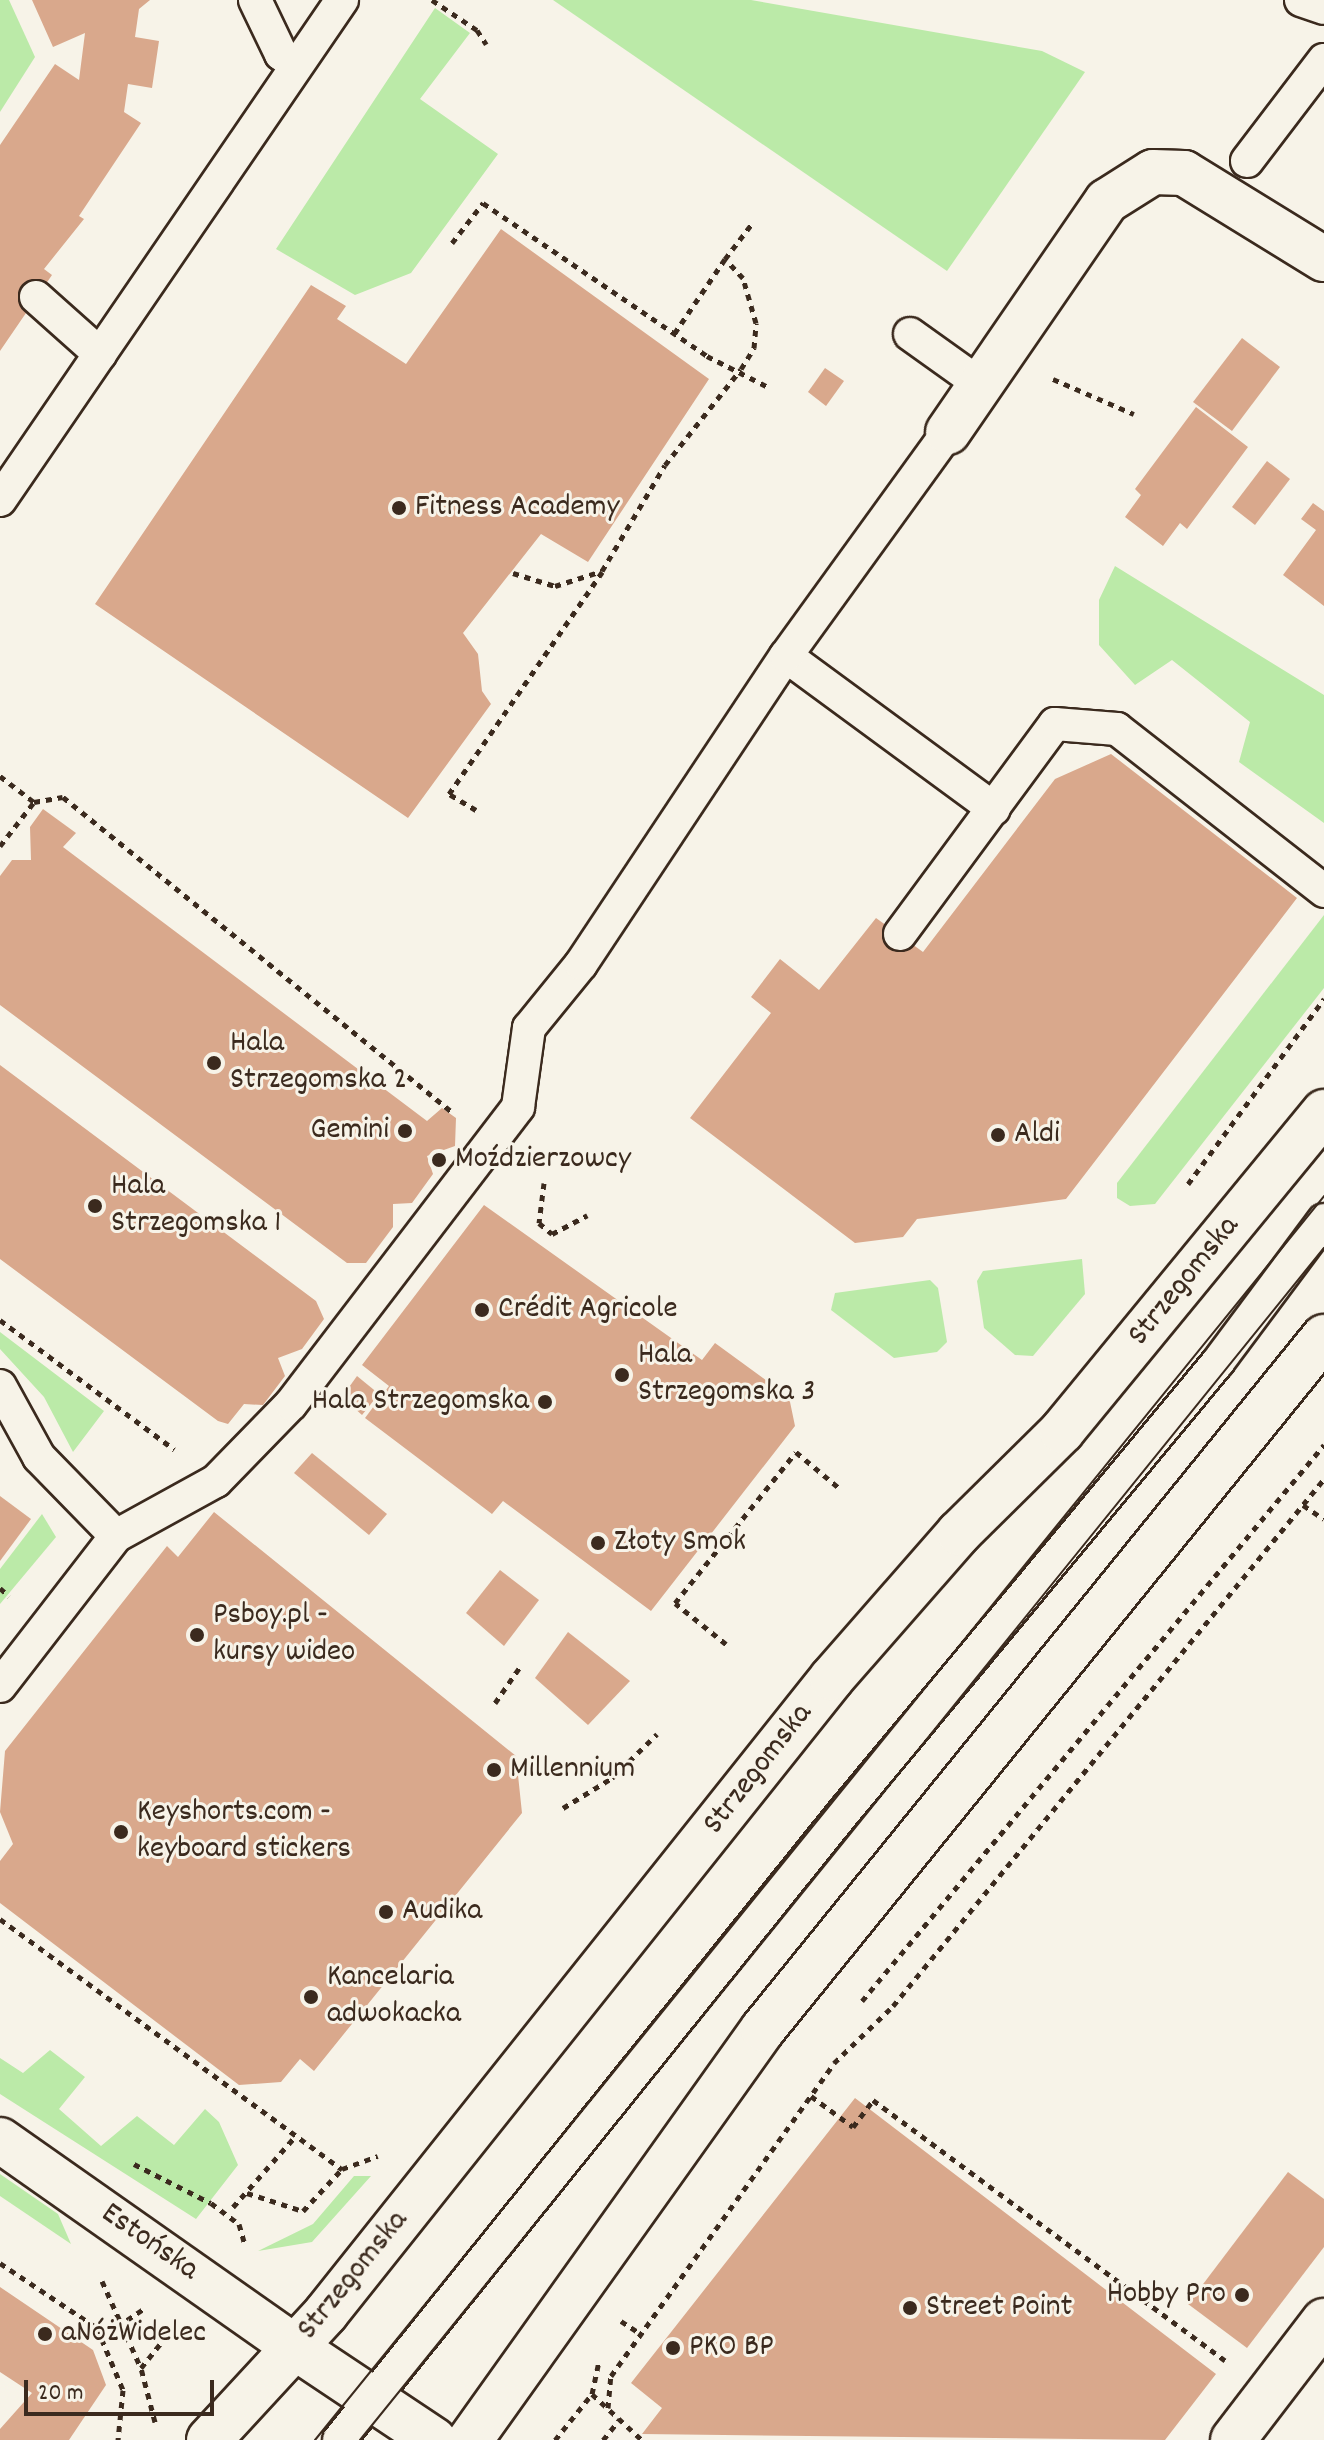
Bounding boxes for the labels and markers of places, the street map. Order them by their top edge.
place label: Fitness Academy [415,489,619,527]
marker: Fitness Academy [390,499,408,517]
place label: Hala Strzegomska 2 [230,1026,407,1101]
marker: Hala Strzegomska 2 [205,1054,223,1072]
place label: Gemini [310,1112,389,1150]
place label: Aldi [1014,1116,1060,1154]
marker: Gemini [396,1122,414,1140]
marker: Aldi [989,1126,1007,1144]
place label: Moździerzowcy [455,1141,631,1179]
marker: Moździerzowcy [430,1151,448,1169]
place label: Hala Strzegomska 1 [111,1169,281,1244]
marker: Hala Strzegomska 1 [86,1197,104,1215]
place label: Crédit Agricole [498,1291,677,1329]
marker: Crédit Agricole [473,1301,491,1319]
place label: Hala Strzegomska 3 [638,1338,815,1413]
marker: Hala Strzegomska 3 [613,1366,631,1384]
place label: Hala Strzegomska [312,1383,529,1421]
marker: Hala Strzegomska [536,1393,554,1411]
place label: Złoty Smok [614,1524,746,1562]
marker: Złoty Smok [589,1534,607,1552]
place label: Psboy.pl - kursy wideo [213,1598,355,1673]
marker: Psboy.pl - kursy wideo [188,1626,206,1644]
place label: Millennium [510,1751,635,1789]
marker: Millennium [485,1761,503,1779]
place label: Keyshorts.com - keyboard stickers [137,1795,351,1870]
marker: Keyshorts.com - keyboard stickers [112,1823,130,1841]
place label: Audika [402,1893,482,1931]
marker: Audika [377,1903,395,1921]
place label: Kancelaria adwokacka [327,1960,461,2035]
marker: Kancelaria adwokacka [302,1988,320,2006]
place label: Hobby Pro [1107,2276,1226,2314]
marker: Hobby Pro [1233,2286,1251,2304]
place label: Street Point [926,2289,1072,2327]
marker: Street Point [901,2299,919,2317]
place label: aNóżWidelec [61,2315,206,2353]
marker: aNóżWidelec [36,2325,54,2343]
place label: PKO BP [689,2329,774,2367]
marker: PKO BP [664,2339,682,2357]

